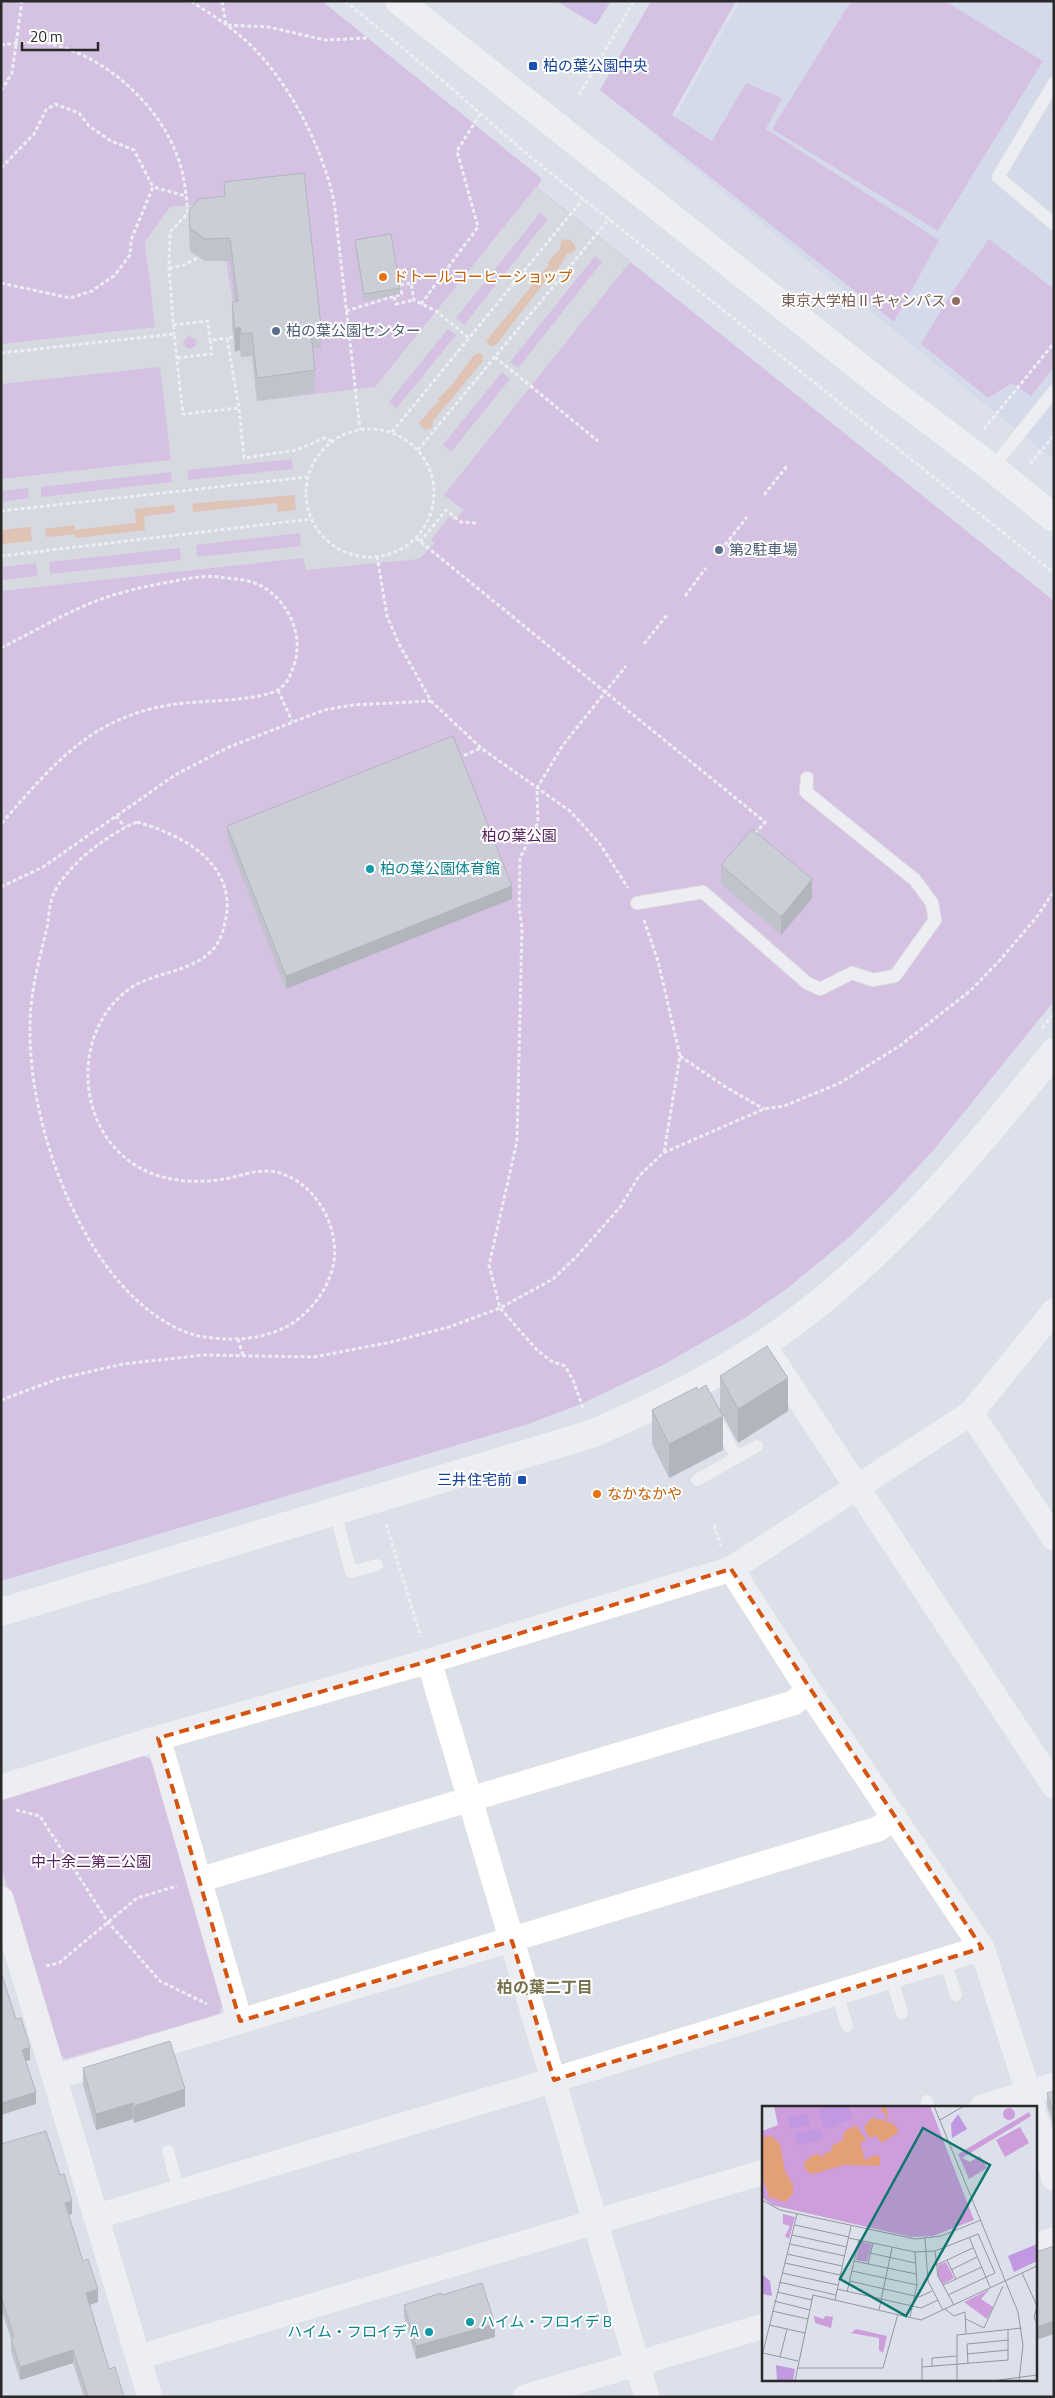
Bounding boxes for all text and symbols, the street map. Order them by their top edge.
scale bar [22,20,99,52]
text: 20 m [30,25,63,48]
place label: 柏の葉公園中央 [543,54,648,77]
marker: 柏の葉公園中央 [527,60,539,72]
place label: ドトールコーヒーショップ [393,265,572,288]
marker: ドトールコーヒーショップ [377,271,389,283]
place label: 東京大学柏Ⅱキャンパス [781,289,946,312]
marker: 東京大学柏Ⅱキャンパス [950,295,962,307]
place label: 柏の葉公園センター [286,319,421,342]
marker: 柏の葉公園センター [270,325,282,337]
place label: 第2駐車場 [729,538,797,561]
marker: 第2駐車場 [713,544,725,556]
park label: 柏の葉公園 [481,824,557,847]
place label: 柏の葉公園体育館 [380,857,500,880]
marker: 柏の葉公園体育館 [364,863,376,875]
place label: 三井住宅前 [437,1468,512,1491]
marker: 三井住宅前 [516,1474,528,1486]
place label: なかなかや [607,1482,682,1505]
marker: なかなかや [591,1488,603,1500]
park label: 中十余二第二公園 [31,1850,151,1873]
district label: 柏の葉二丁目 [497,1975,593,1999]
inset map [762,2106,1038,2380]
place label: ハイム・フロイデ B [480,2310,612,2333]
marker: ハイム・フロイデ B [464,2316,476,2328]
place label: ハイム・フロイデ A [287,2320,419,2343]
marker: ハイム・フロイデ A [423,2326,435,2338]

